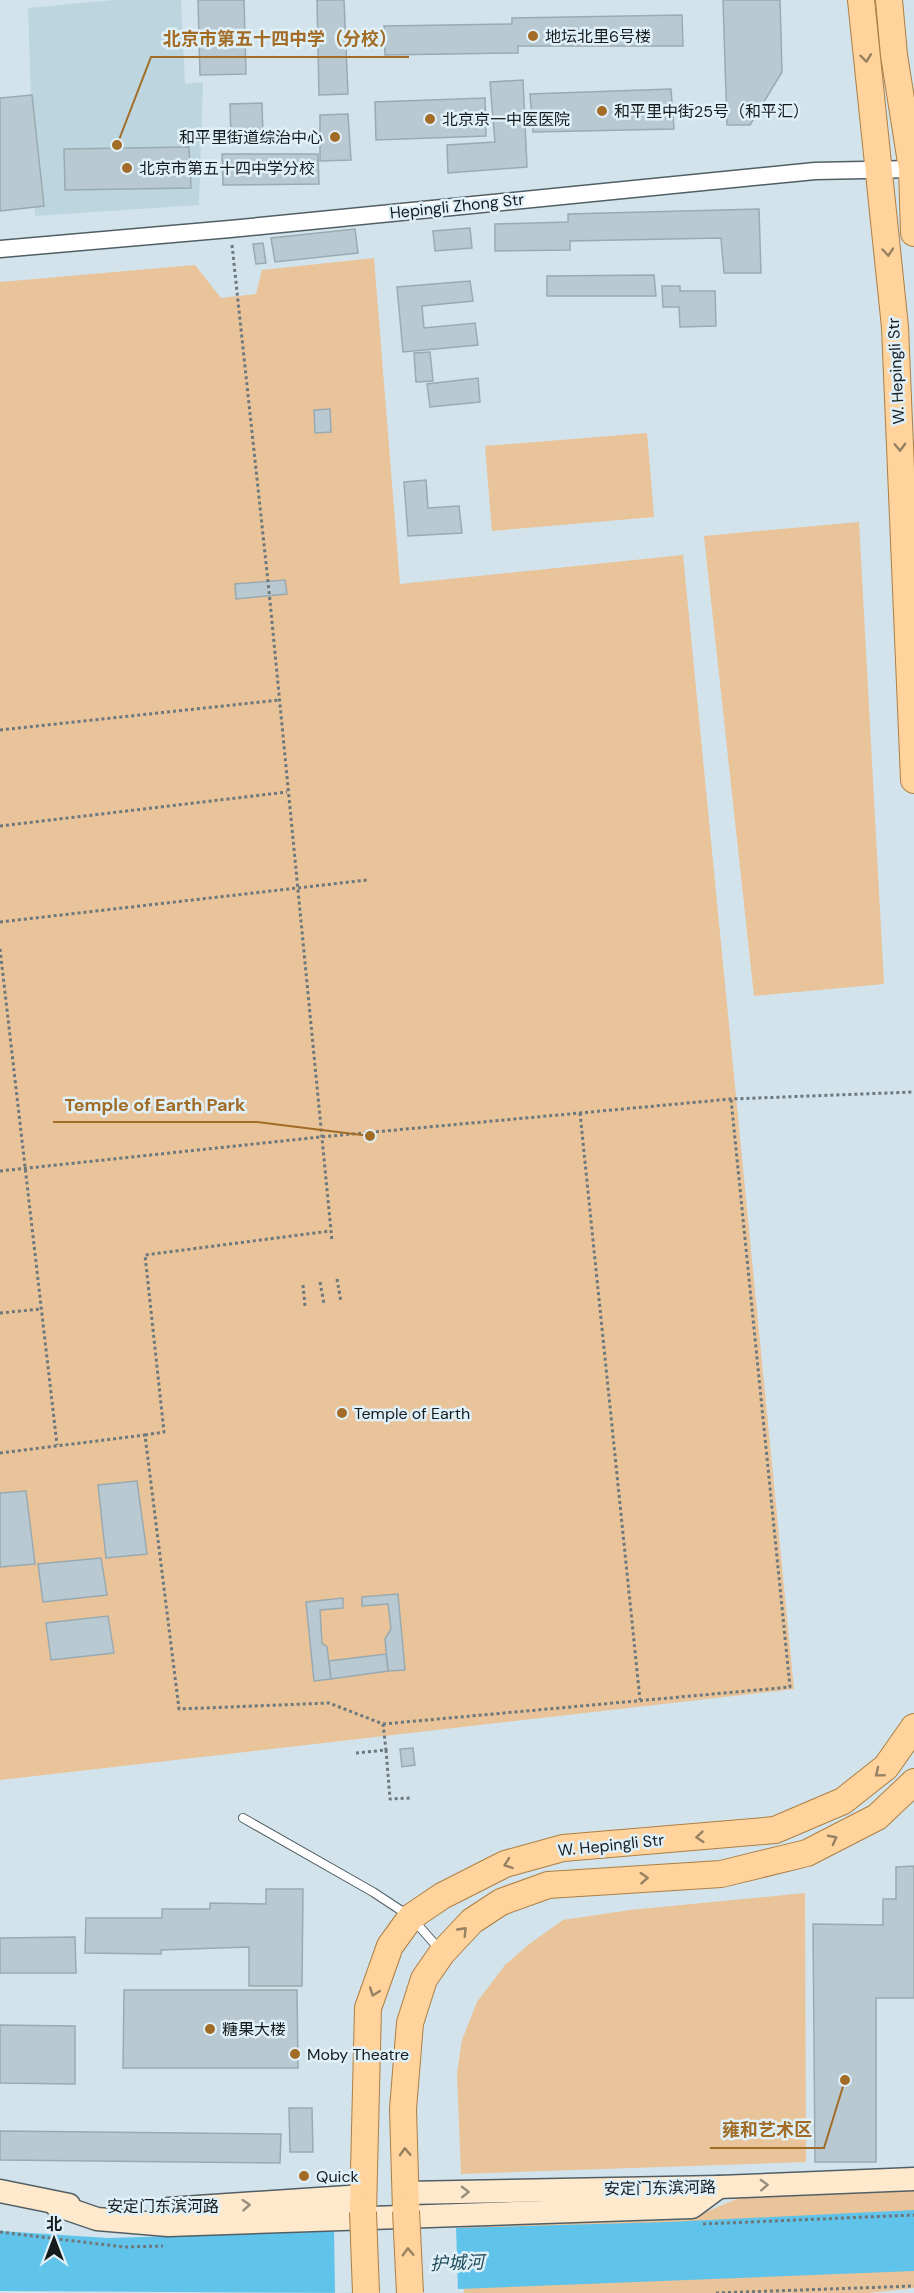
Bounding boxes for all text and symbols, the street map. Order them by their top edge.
callout: 北京市第五十四中学（分校） [151,21,409,57]
place label: 地坛北里6号楼 [545,26,651,47]
text: 北京市第五十四中学（分校） [163,27,397,51]
marker: 地坛北里6号楼 [526,29,540,43]
one-way arrow [860,54,872,63]
place label: 和平里中街25号（和平汇） [614,101,809,122]
marker: 和平里中街25号（和平汇） [595,104,609,118]
place label: 北京京一中医医院 [442,109,570,130]
marker: 北京京一中医医院 [423,112,437,126]
place label: 和平里街道综治中心 [179,127,323,148]
marker: 和平里街道综治中心 [328,130,342,144]
place label: 北京市第五十四中学分校 [139,158,315,179]
marker: 北京市第五十四中学分校 [120,161,134,175]
street label: Hepingli Zhong Str [389,189,525,223]
one-way arrow [881,247,894,257]
street label: W. Hepingli Str [883,317,909,425]
one-way arrow [893,442,906,451]
callout: Temple of Earth Park [53,1086,257,1122]
text: Temple of Earth Park [65,1093,246,1117]
place label: Temple of Earth [354,1403,470,1424]
marker: Temple of Earth [335,1406,349,1420]
one-way arrow [875,1766,886,1777]
street label: W. Hepingli Str [557,1829,665,1861]
one-way arrow [695,1830,704,1843]
one-way arrow [827,1835,838,1847]
one-way arrow [503,1857,513,1870]
one-way arrow [640,1872,649,1885]
one-way arrow [455,1928,466,1939]
one-way arrow [368,1986,381,1997]
place label: 糖果大楼 [222,2019,286,2040]
marker: 糖果大楼 [203,2022,217,2036]
place label: Moby Theatre [307,2044,409,2065]
marker: Moby Theatre [288,2047,302,2061]
callout: 雍和艺术区 [710,2112,824,2148]
text: 雍和艺术区 [722,2118,812,2142]
one-way arrow [398,2148,411,2157]
place label: Quick [316,2166,359,2187]
marker: Quick [297,2169,311,2183]
street label: 安定门东滨河路 [604,2177,716,2199]
one-way arrow [760,2179,769,2192]
one-way arrow [460,2186,469,2198]
street label: 安定门东滨河路 [107,2196,219,2217]
one-way arrow [241,2198,250,2211]
north arrow [24,2209,84,2269]
text: 北 [46,2214,62,2235]
one-way arrow [402,2247,415,2256]
water label: 护城河 [430,2250,487,2276]

